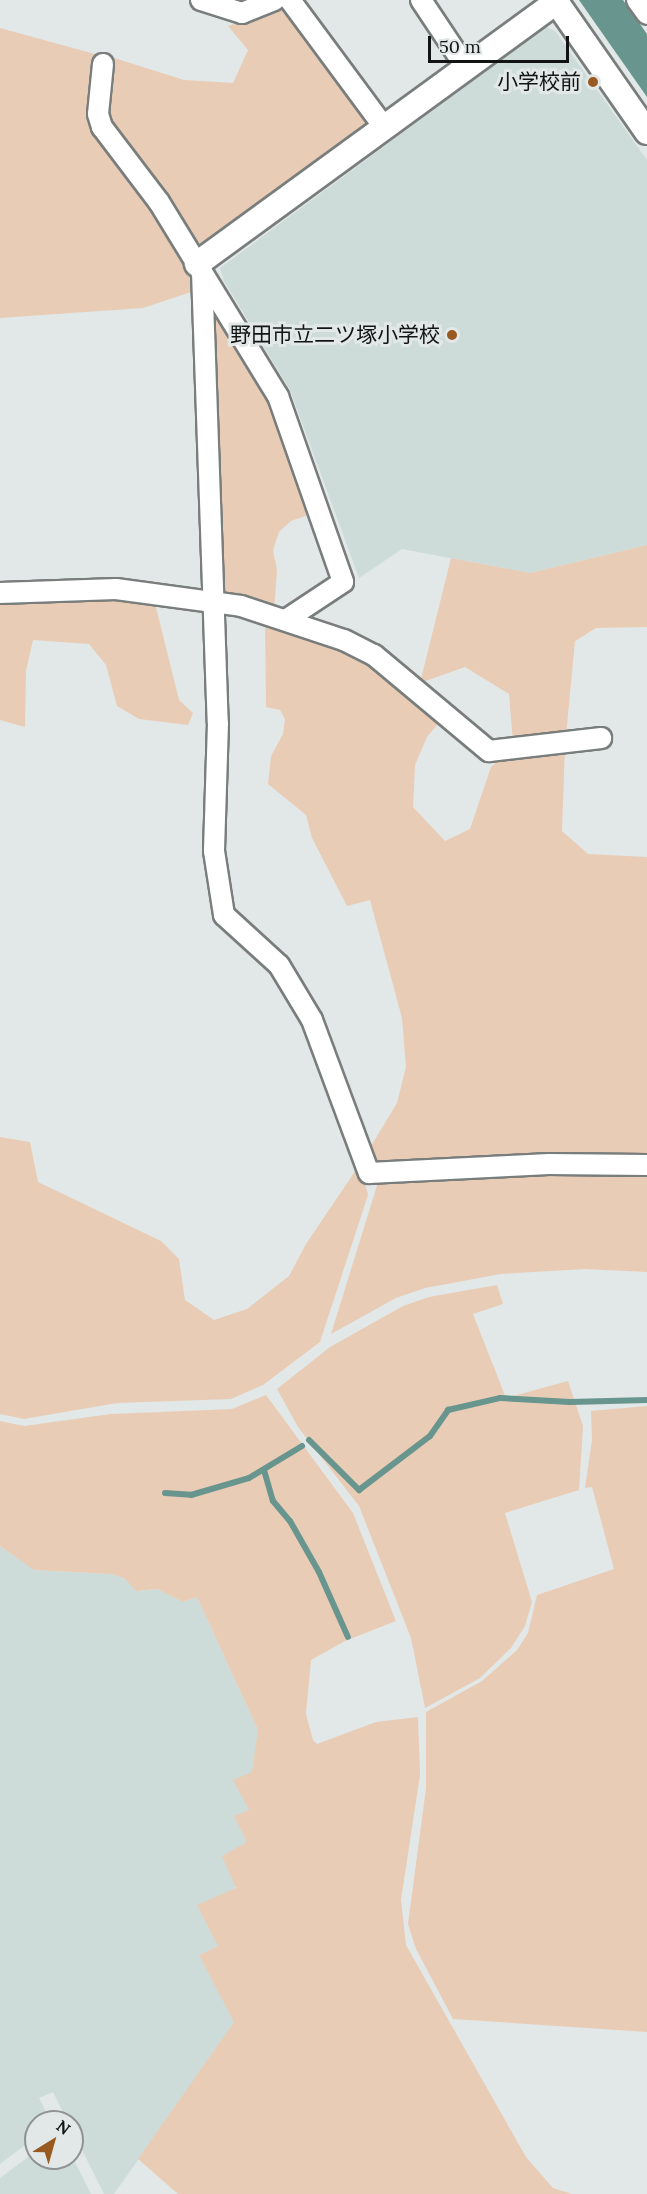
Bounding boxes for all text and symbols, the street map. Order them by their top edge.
scale bar [431,24,572,62]
text: 50 m [439,35,481,58]
place label: 小学校前 [497,69,581,95]
marker: 小学校前 [586,75,600,89]
place label: 野田市立二ツ塚小学校 [230,322,440,348]
marker: 野田市立二ツ塚小学校 [445,328,459,342]
north arrow [24,2110,84,2170]
text: N [53,2116,75,2139]

